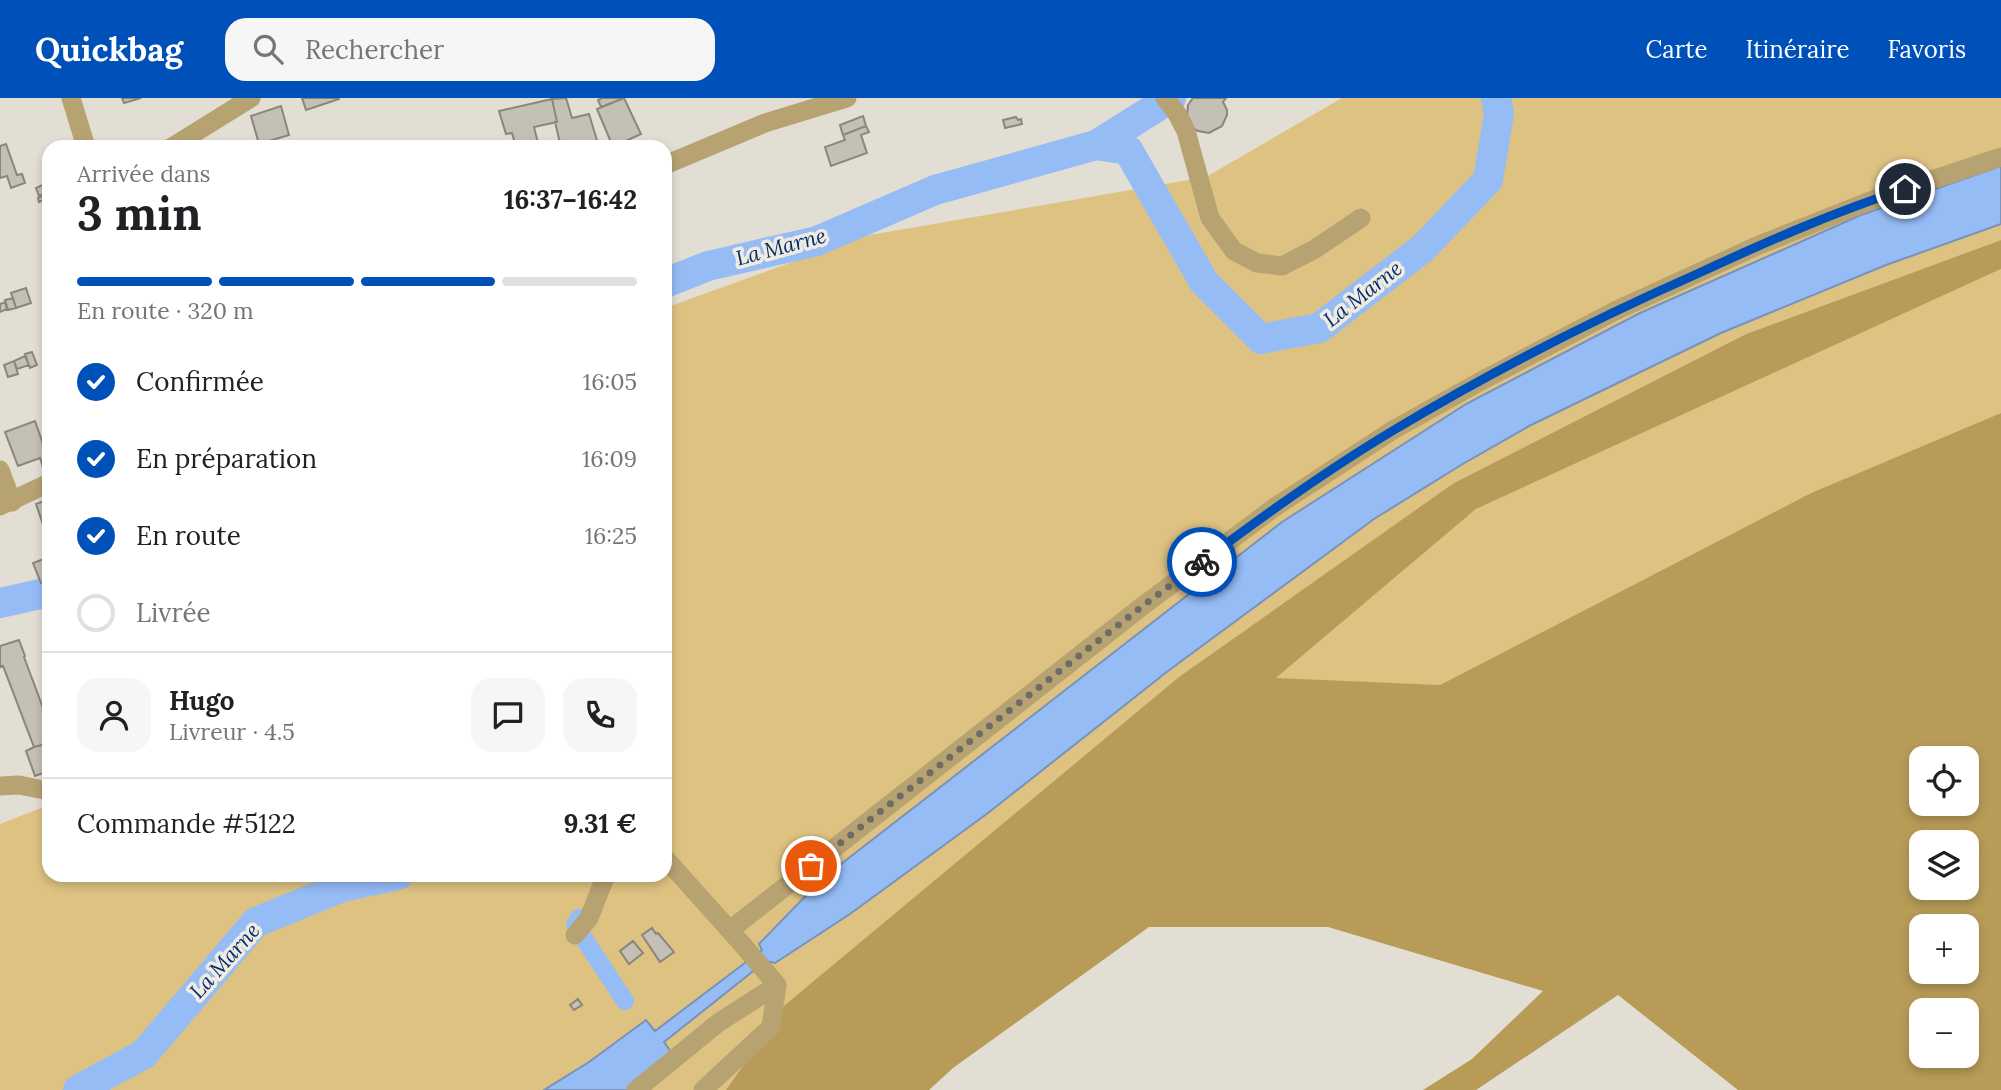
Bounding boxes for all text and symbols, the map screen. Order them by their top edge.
search box [225,18,715,81]
text: Quickbag [35,28,183,70]
icon: search [249,30,287,68]
text: Rechercher [305,33,444,66]
text: Carte [1646,34,1708,65]
text: Itinéraire [1746,34,1849,65]
text: Favoris [1887,34,1966,65]
text: Arrivée dans [77,159,210,188]
pin [1875,159,1935,219]
icon: home [1886,170,1924,208]
text: 16:37–16:42 [504,183,637,216]
text: 3 min [77,184,202,243]
water label: La Marne [733,222,829,271]
water label: La Marne [1318,255,1407,333]
text: En route · 320 m [77,296,254,325]
icon: check [77,363,115,401]
text: Confirmée [136,365,264,398]
text: 16:05 [583,367,637,396]
icon: check [77,440,115,478]
text: En préparation [136,442,317,475]
text: 16:09 [582,444,637,473]
icon: check [77,517,115,555]
text: En route [136,519,241,552]
text: 16:25 [585,521,637,550]
courier [1167,527,1237,597]
icon: bike [1183,543,1221,581]
text: Livrée [136,596,211,629]
button: person [77,678,151,752]
button: chat [471,678,545,752]
button: phone [563,678,637,752]
text: Hugo [169,684,234,717]
text: Livreur · 4.5 [169,717,295,746]
map controls [1909,746,1979,1068]
button: locate [1909,746,1979,816]
text: Commande #5122 [77,807,296,840]
text: 9.31 € [563,807,637,840]
button: layers [1909,830,1979,900]
pin [781,836,841,896]
icon: bag [792,847,830,885]
button: + [1909,914,1979,984]
water label: La Marne [184,917,266,1004]
button: − [1909,998,1979,1068]

